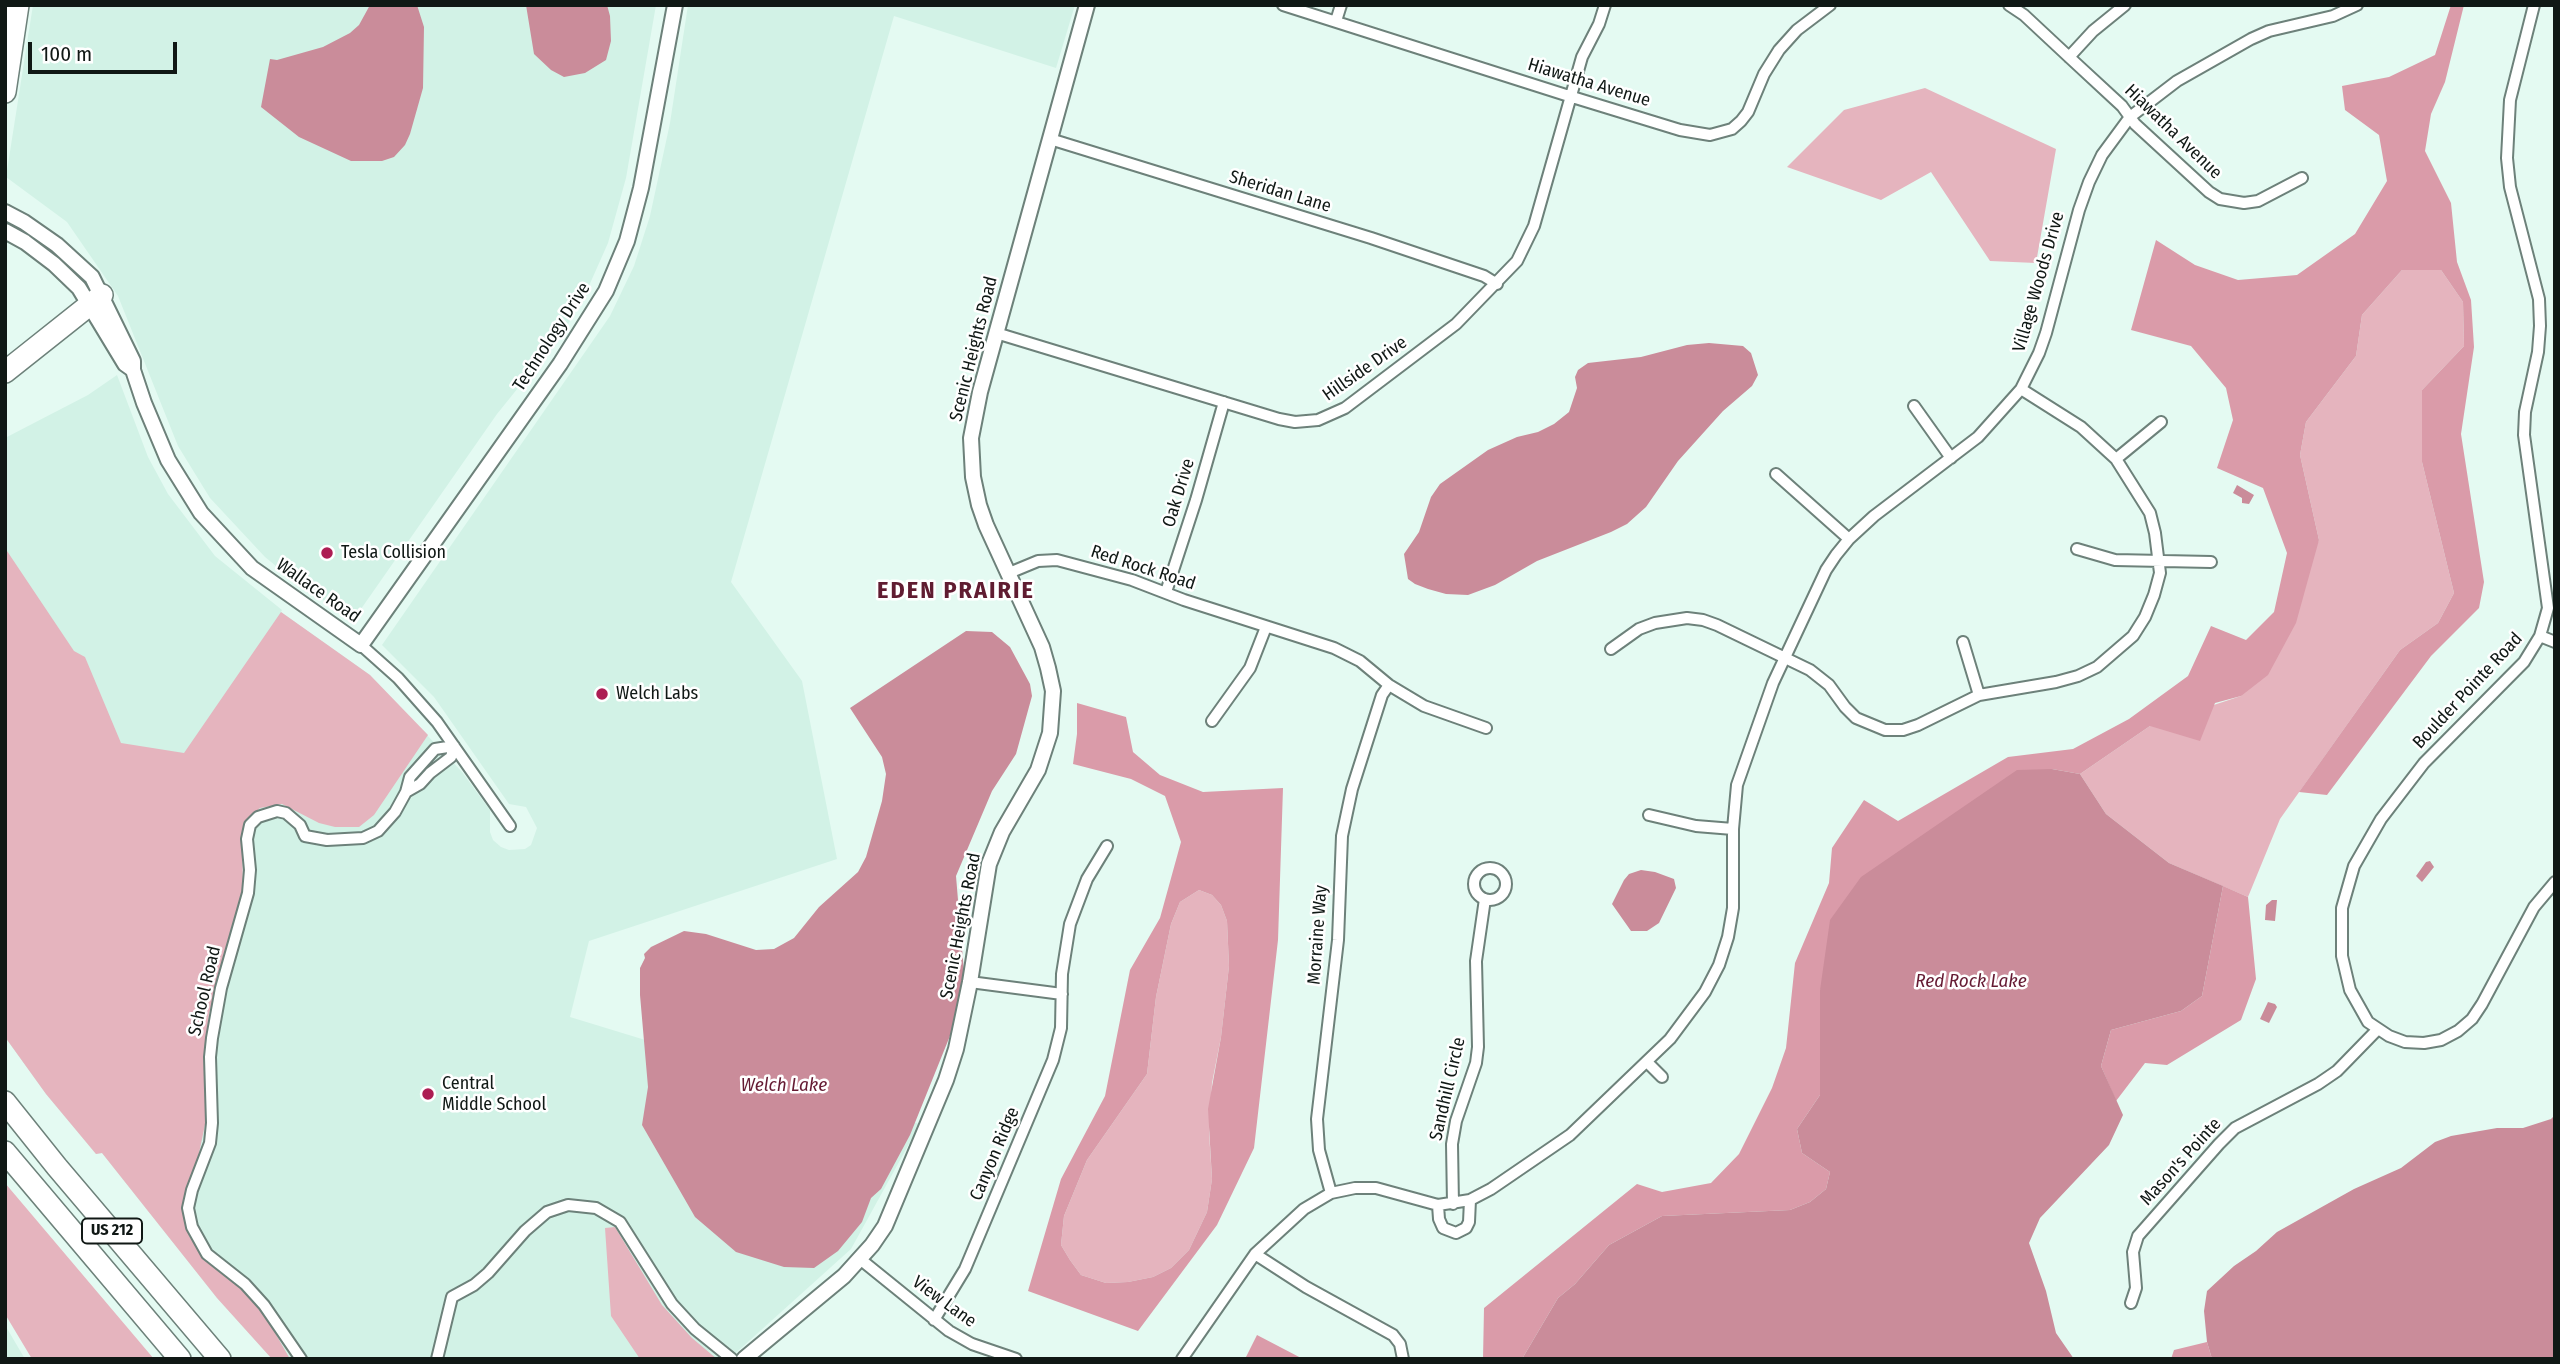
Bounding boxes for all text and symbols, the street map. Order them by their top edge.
scale bar [32,28,180,72]
text: 100 m [41,41,92,67]
street label: Hiawatha Avenue [1525,54,1653,112]
street label: Hiawatha Avenue [2120,80,2226,184]
street label: Sheridan Lane [1226,166,1334,218]
street label: Village Woods Drive [2009,209,2069,355]
street label: Scenic Heights Road [946,274,1002,424]
street label: Technology Drive [509,279,595,395]
street label: Hillside Drive [1319,332,1411,406]
street label: Oak Drive [1158,456,1200,530]
street label: Red Rock Road [1088,541,1198,595]
place label: Tesla Collision [341,542,446,564]
marker: Tesla Collision [319,545,335,561]
street label: Wallace Road [272,554,364,628]
district label: EDEN PRAIRIE [879,577,1033,605]
street label: Boulder Pointe Road [2409,628,2527,754]
place label: Welch Labs [616,683,698,705]
marker: Welch Labs [594,686,610,702]
street label: Scenic Heights Road [936,851,986,1001]
street label: Morraine Way [1304,884,1332,986]
street label: School Road [184,944,226,1038]
water label: Red Rock Lake [1915,971,2027,993]
street label: Sandhill Circle [1426,1035,1470,1143]
place label: Central Middle School [442,1073,546,1116]
water label: Welch Lake [741,1075,827,1097]
marker: Central Middle School [420,1086,436,1102]
street label: Canyon Ridge [966,1104,1024,1204]
street label: Mason's Pointe [2136,1114,2226,1210]
road number: US 212 [82,1218,142,1244]
street label: View Lane [908,1272,980,1332]

